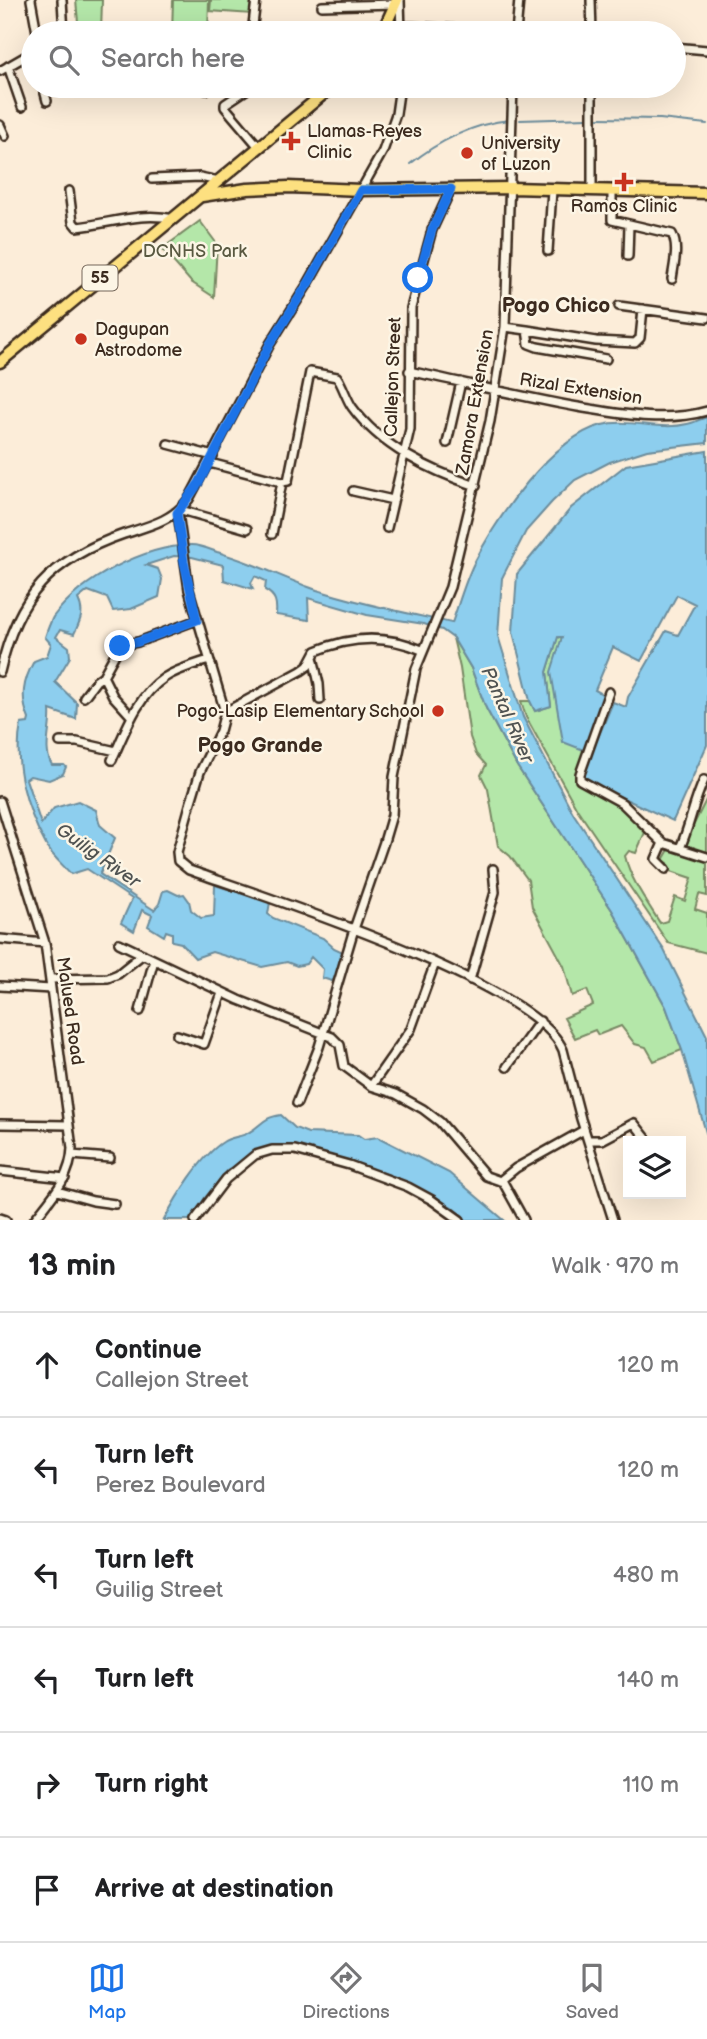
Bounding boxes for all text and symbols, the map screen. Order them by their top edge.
search box [21,21,686,98]
icon: search [45,41,83,79]
text: Search here [101,44,245,75]
place label: Llamas-Reyes Clinic [307,121,422,163]
marker: Llamas-Reyes Clinic [281,131,301,151]
place label: University of Luzon [481,133,561,175]
marker: University of Luzon [459,145,475,161]
marker: Ramos Clinic [614,172,634,192]
place label: Ramos Clinic [571,196,677,217]
park label: DCNHS Park [143,241,247,262]
route start [402,262,433,293]
road number: 55 [82,266,118,290]
district label: Pogo Chico [502,293,610,318]
street label: Callejon Street [380,316,406,437]
place label: Dagupan Astrodome [95,319,183,361]
street label: Zamora Extension [452,328,498,477]
marker: Dagupan Astrodome [73,331,89,347]
street label: Rizal Extension [518,369,644,409]
route end [104,630,135,661]
water label: Pantal River [476,663,539,768]
place label: Pogo-Lasip Elementary School [176,701,424,722]
marker: Pogo-Lasip Elementary School [430,703,446,719]
district label: Pogo Grande [197,733,323,758]
water label: Guilig River [52,819,145,894]
street label: Malued Road [52,955,88,1067]
map controls [623,1136,686,1199]
button: layers [623,1136,686,1199]
text: 13 min [28,1248,116,1284]
text: Walk · 970 m [552,1252,679,1280]
text: Continue [95,1335,202,1366]
icon: ahead [28,1346,66,1384]
text: 120 m [618,1351,679,1379]
text: Callejon Street [95,1366,249,1394]
text: Turn left [95,1440,194,1471]
icon: left [28,1451,66,1489]
text: 120 m [618,1456,679,1484]
text: Perez Boulevard [95,1471,266,1499]
text: Turn left [95,1545,194,1576]
icon: left [28,1556,66,1594]
text: 480 m [613,1561,679,1589]
text: Guilig Street [95,1576,223,1604]
icon: left [28,1661,66,1699]
text: Turn left [95,1664,194,1695]
text: 140 m [617,1666,679,1694]
icon: right [28,1766,66,1804]
text: Turn right [95,1769,208,1800]
text: 110 m [622,1771,679,1799]
icon: arrive [28,1871,66,1909]
text: Arrive at destination [95,1874,334,1905]
tab: Map [88,1959,126,2024]
tab: Directions [302,1959,390,2024]
tab: Saved [566,1959,619,2024]

